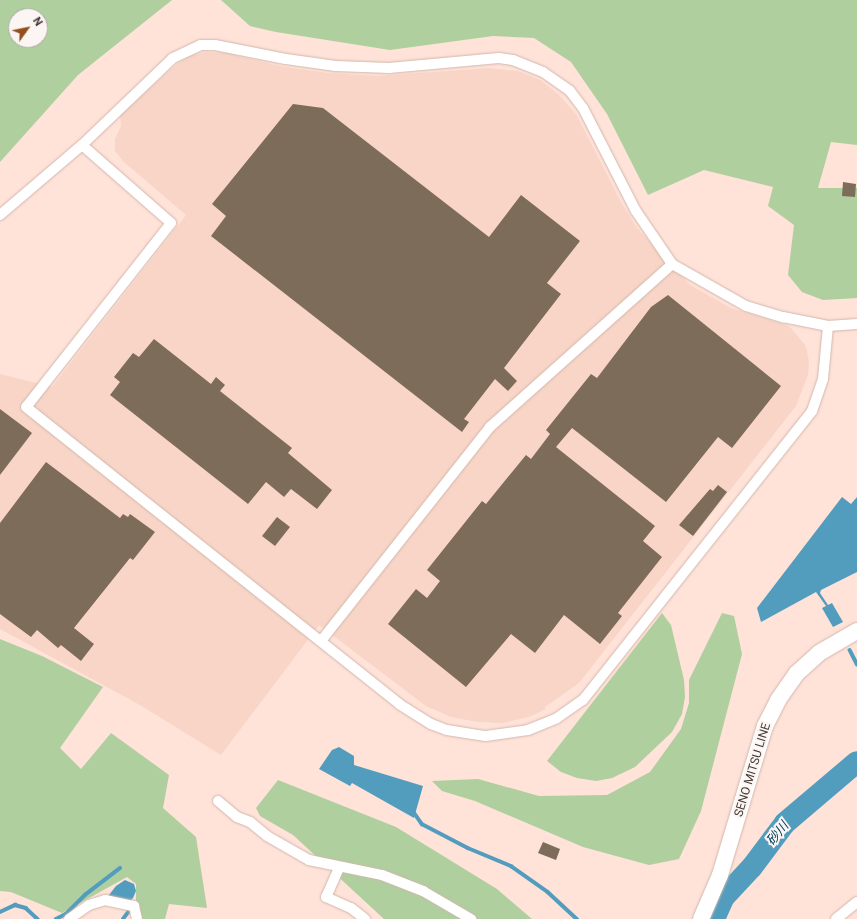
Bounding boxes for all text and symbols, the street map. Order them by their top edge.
north arrow [8,8,48,48]
text: N [30,15,45,29]
street label: SENO MITSU LINE [732,721,774,819]
water label: 砂川 [764,819,792,849]

